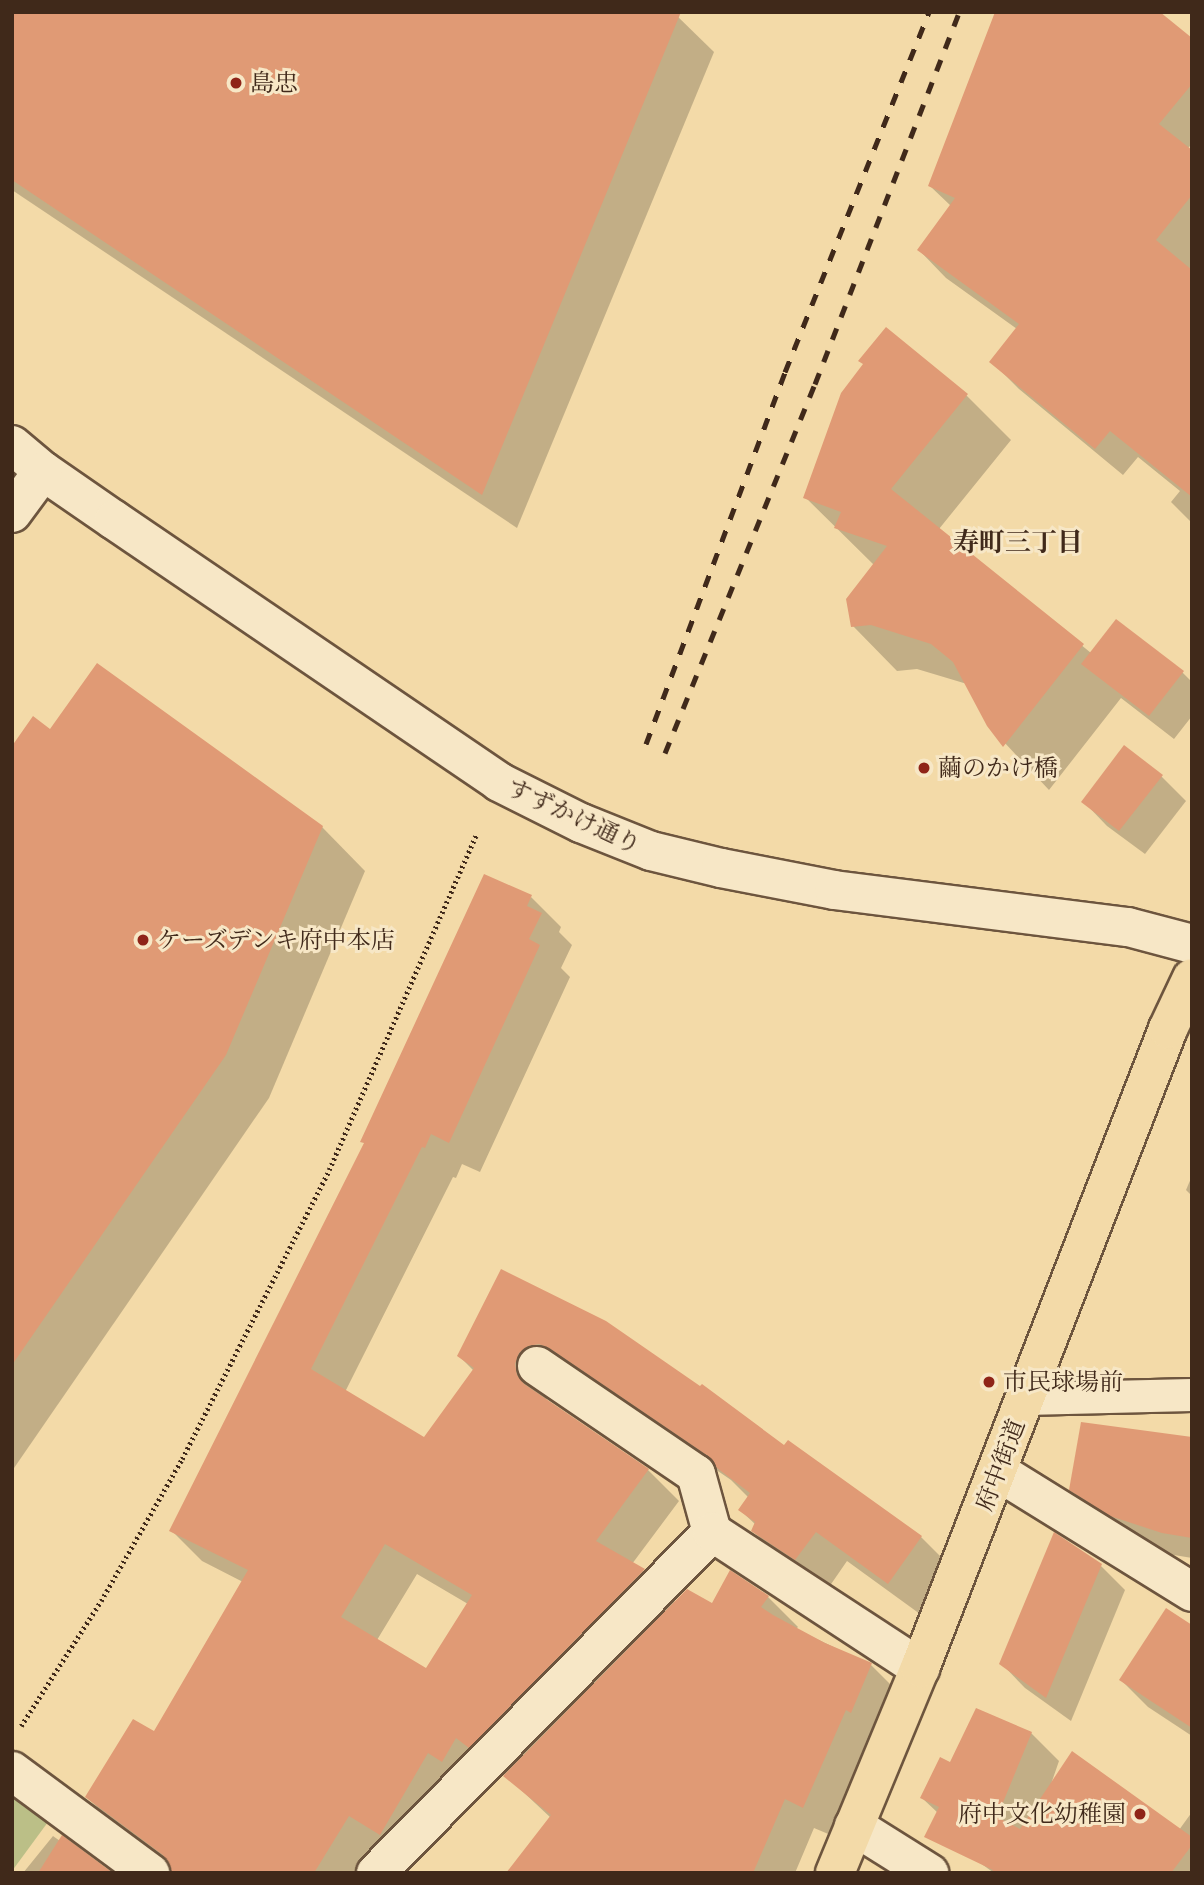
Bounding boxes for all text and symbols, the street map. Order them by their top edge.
place label: 島忠 [250,69,298,97]
marker: 島忠 [228,75,244,91]
district label: 寿町三丁目 [953,527,1083,559]
place label: 繭のかけ橋 [938,754,1058,782]
marker: 繭のかけ橋 [916,760,932,776]
street label: すずかけ通り [503,773,645,859]
place label: ケーズデンキ府中本店 [157,926,397,954]
marker: ケーズデンキ府中本店 [135,932,151,948]
place label: 市民球場前 [1003,1368,1123,1396]
marker: 市民球場前 [981,1374,997,1390]
street label: 府中街道 [969,1415,1031,1515]
place label: 府中文化幼稚園 [958,1800,1126,1828]
marker: 府中文化幼稚園 [1132,1806,1148,1822]

